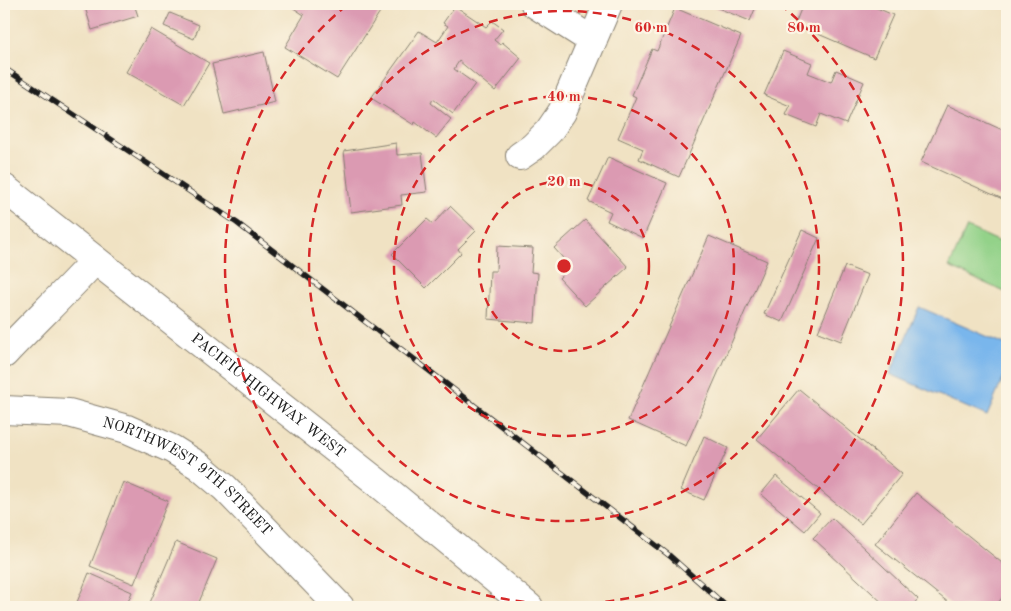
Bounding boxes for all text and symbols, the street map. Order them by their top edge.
text: 60 m [634,21,668,36]
text: 80 m [787,21,821,36]
text: 40 m [547,90,581,105]
text: 20 m [547,175,581,190]
centre of rings [555,257,573,275]
street label: PACIFIC HIGHWAY WEST [188,331,348,461]
street label: NORTHWEST 9TH STREET [101,415,274,539]

